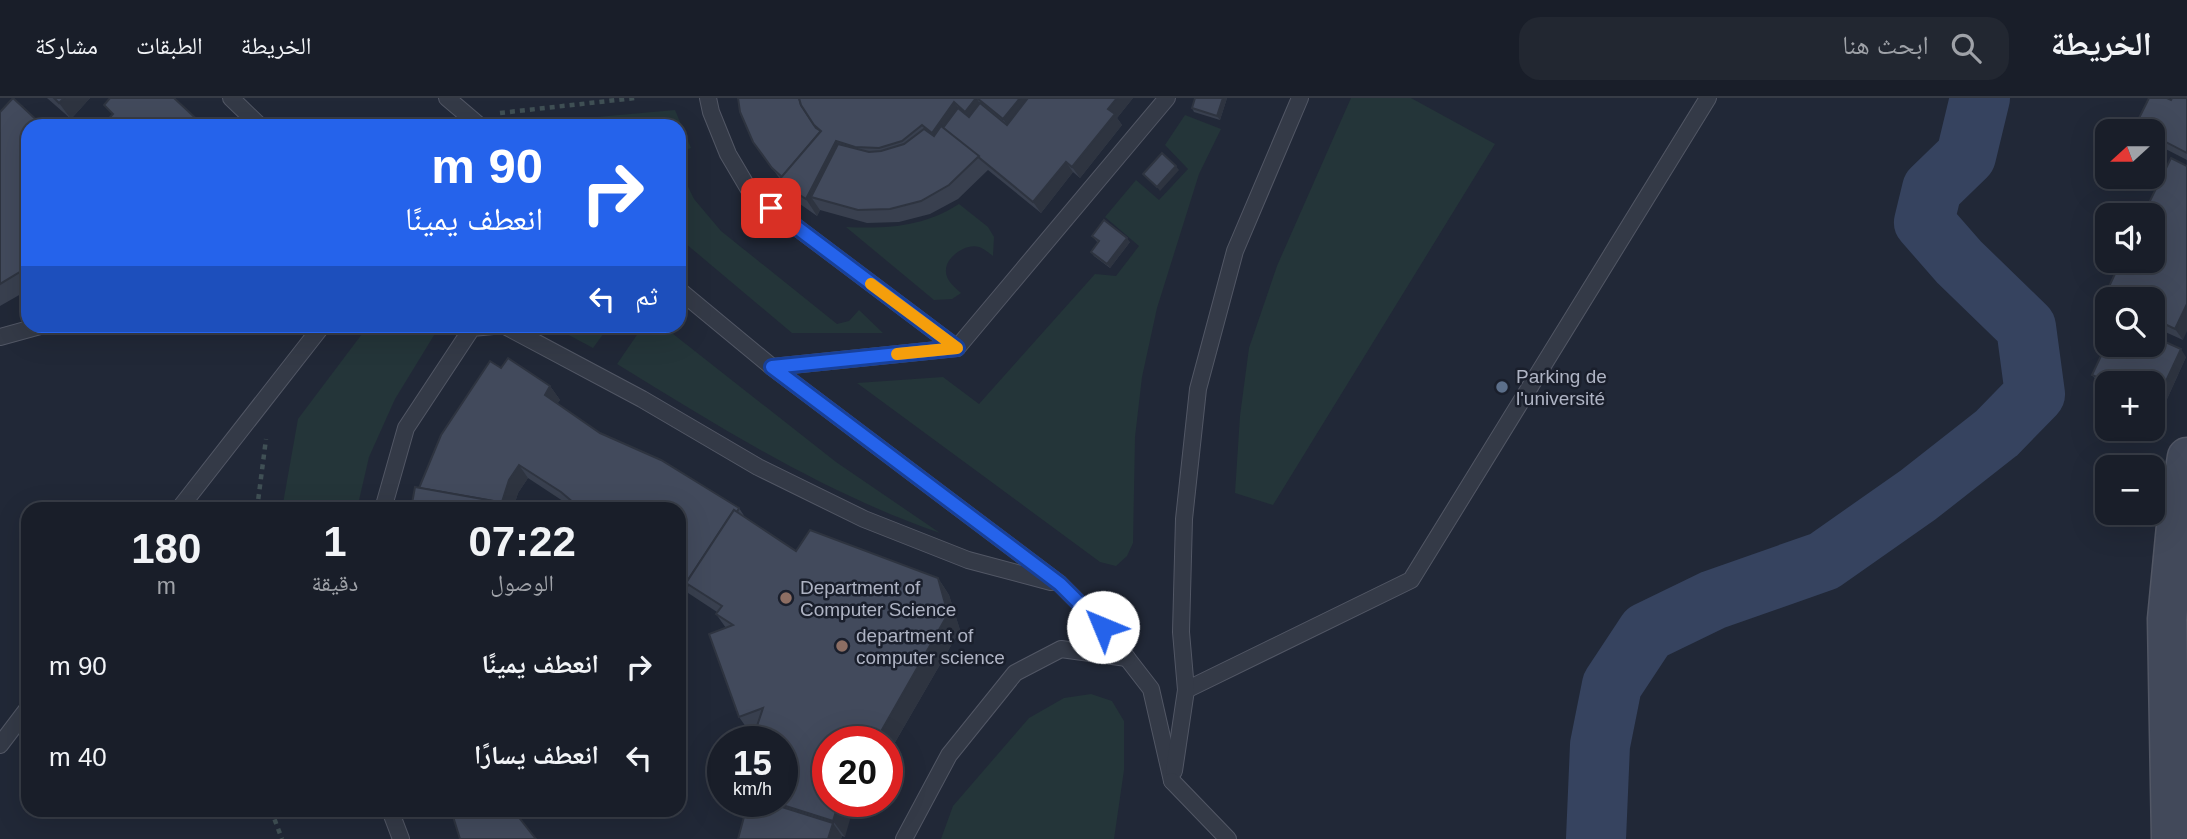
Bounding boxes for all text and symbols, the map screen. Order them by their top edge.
search box [1519,17,2009,80]
text: الخريطة [2051,25,2152,62]
icon: search [1947,29,1985,67]
text: ابحث هنا [1842,30,1929,60]
text: مشاركة [35,32,98,59]
text: الطبقات [136,32,203,59]
text: الخريطة [241,32,311,59]
north arrow [2095,119,2165,189]
map controls [2095,119,2165,525]
text: 90 m [431,139,543,193]
icon: right [567,147,658,238]
pin [741,178,801,238]
icon: arrive [752,189,790,227]
text: انعطف يمينًا [405,201,543,237]
button: sound [2095,203,2165,273]
icon: left [583,280,621,318]
text: ثم [635,281,658,311]
button: search [2095,287,2165,357]
place label: Parking de l'université [1516,366,1607,409]
button: + [2095,371,2165,441]
marker: Parking de l'université [1494,379,1510,395]
button: − [2095,455,2165,525]
text: 1 [323,518,347,565]
text: 07:22 [468,518,576,565]
text: 180 [131,525,201,572]
text: دقيقة [311,570,358,596]
text: الوصول [490,570,554,596]
text: m [157,573,176,599]
place label: Department of Computer Science [800,577,956,620]
marker: Department of Computer Science [778,590,794,606]
position arrow [1066,590,1140,664]
place label: department of computer science [856,625,1005,668]
marker: department of computer science [834,638,850,654]
icon: right [620,648,658,686]
text: انعطف يمينًا [482,649,599,679]
text: 90 m [49,651,107,681]
speed limit sign: 20 [812,726,903,817]
icon: left [620,739,658,777]
text: انعطف يسارًا [474,740,599,770]
text: 40 m [49,742,107,772]
text: 15 [733,743,772,782]
text: km/h [733,779,772,799]

